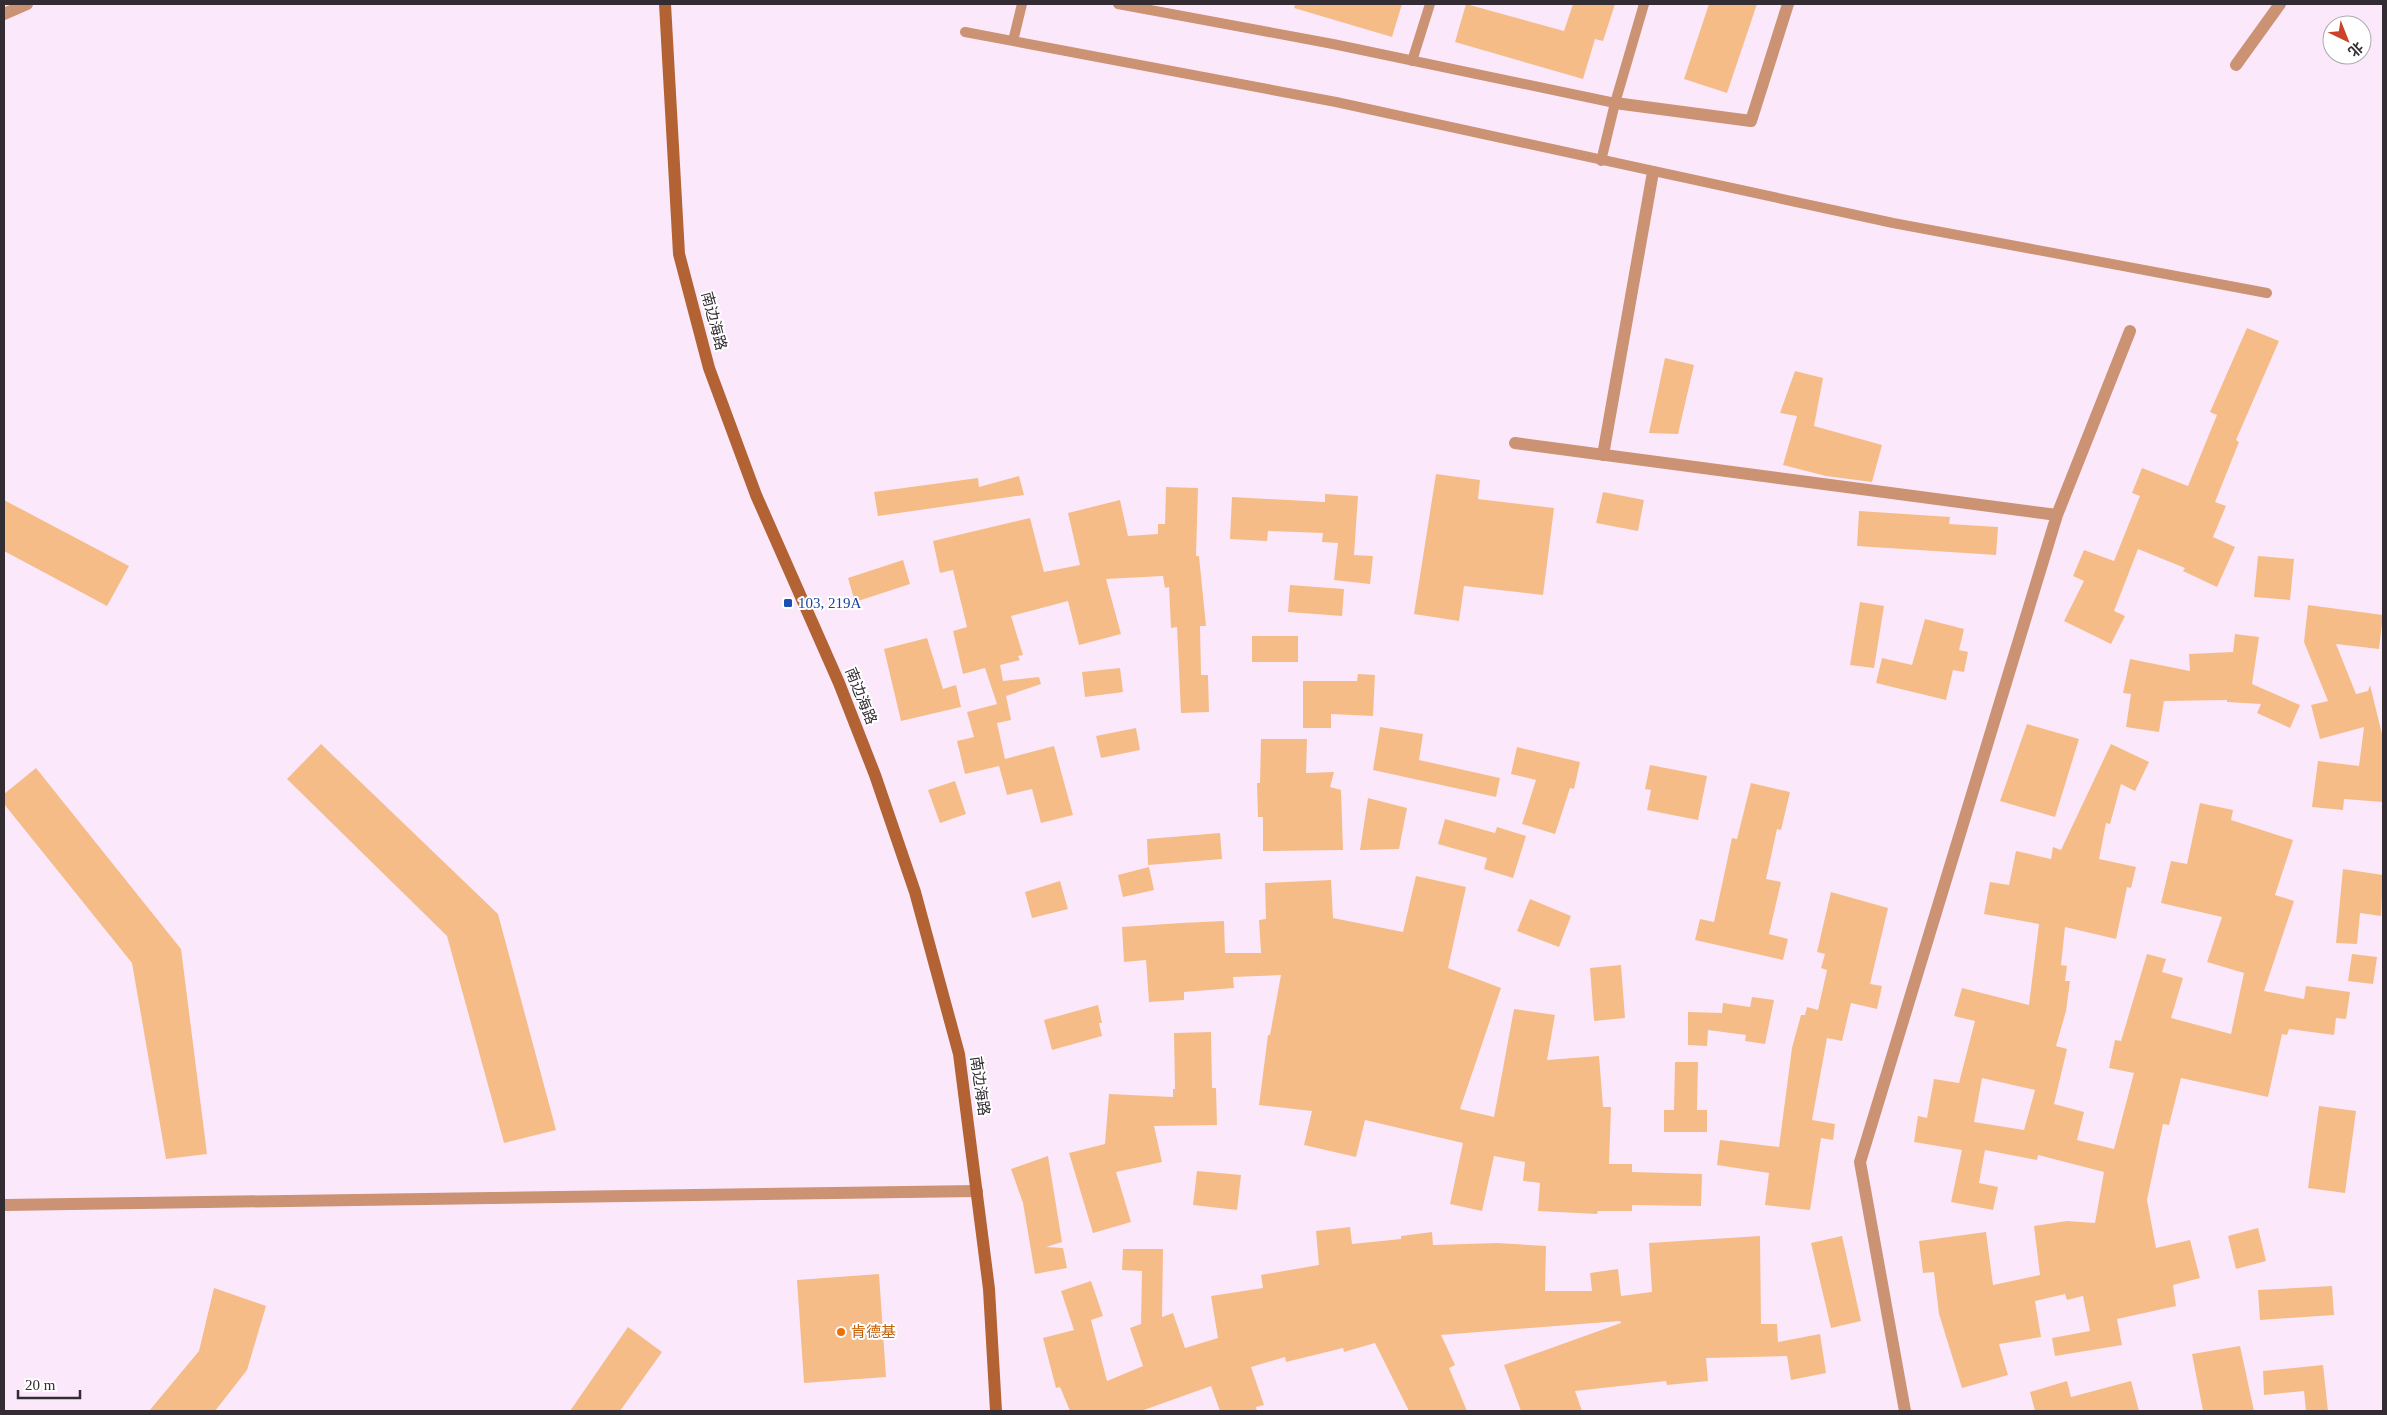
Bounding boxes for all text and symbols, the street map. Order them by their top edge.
north arrow [2322,15,2372,65]
text: 北 [2345,39,2366,59]
street label: 南边海路 [699,290,729,352]
place label: 103, 219A [798,595,862,611]
marker: 103, 219A [782,597,794,609]
street label: 南边海路 [842,665,880,727]
street label: 南边海路 [968,1055,992,1117]
place label: 肯德基 [851,1323,896,1340]
marker: 肯德基 [835,1326,847,1338]
scale bar [18,1368,80,1400]
text: 20 m [25,1377,56,1393]

